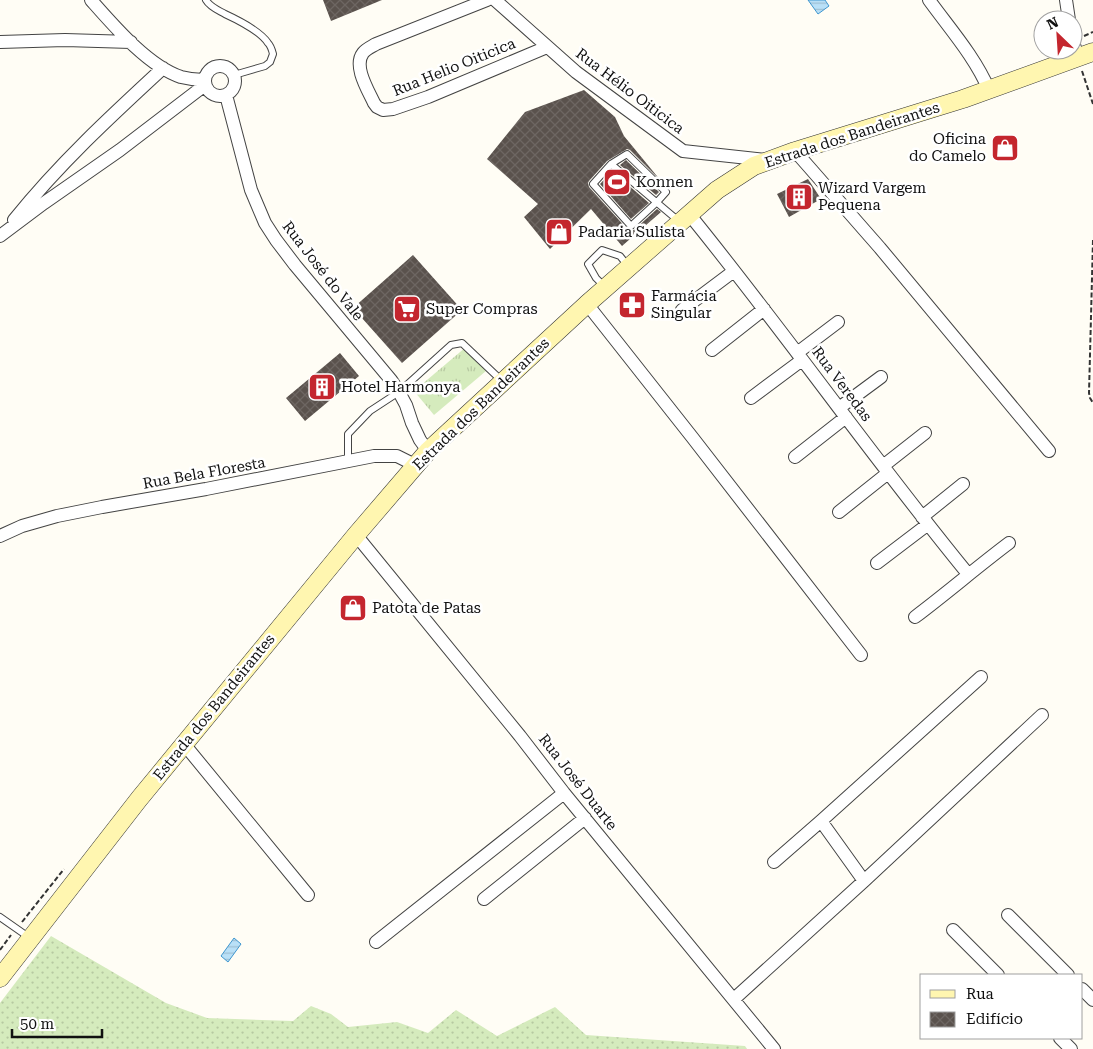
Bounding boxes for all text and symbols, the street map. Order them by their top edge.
north arrow [1033,10,1083,60]
text: N [1044,14,1061,33]
street label: Rua Helio Oiticica [390,34,518,100]
street label: Rua Hélio Oiticica [572,44,688,138]
street label: Estrada dos Bandeirantes [762,98,942,172]
place label: Oficina do Camelo [909,130,986,165]
shop icon: Oficina do Camelo [990,133,1020,163]
sports icon: Konnen [602,167,632,197]
place label: Konnen [636,173,693,191]
place label: Wizard Vargem Pequena [818,179,927,214]
building icon: Wizard Vargem Pequena [784,182,814,212]
shop icon: Padaria Sulista [544,217,574,247]
street label: Rua José do Vale [279,218,367,324]
place label: Padaria Sulista [578,223,685,241]
place label: Farmácia Singular [651,287,717,322]
pharmacy icon: Farmácia Singular [617,290,647,320]
supermarket icon: Super Compras [392,294,422,324]
place label: Super Compras [426,300,538,318]
street label: Estrada dos Bandeirantes [409,334,553,474]
street label: Rua Veredas [808,343,876,425]
building icon: Hotel Harmonya [307,372,337,402]
place label: Hotel Harmonya [341,378,460,396]
street label: Rua Bela Floresta [141,453,267,493]
shop icon: Patota de Patas [338,593,368,623]
place label: Patota de Patas [372,599,481,617]
street label: Estrada dos Bandeirantes [149,630,279,784]
street label: Rua José Duarte [535,730,621,834]
legend [920,974,1083,1039]
text: Rua [966,985,994,1003]
scale bar [12,1006,102,1038]
text: Edifício [966,1010,1023,1028]
text: 50 m [20,1015,55,1033]

